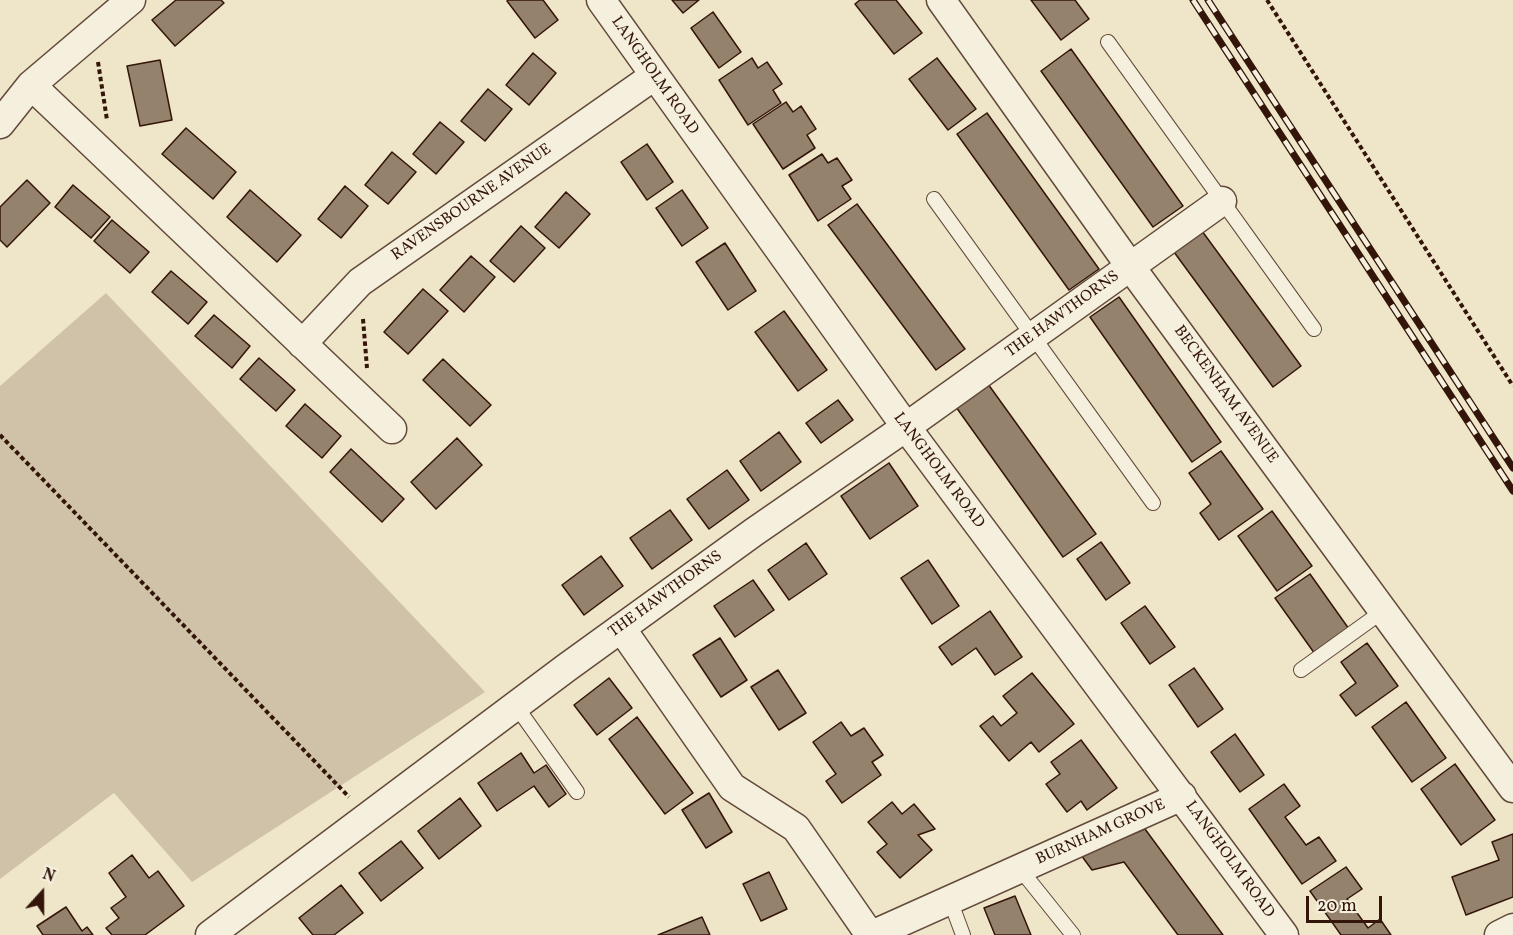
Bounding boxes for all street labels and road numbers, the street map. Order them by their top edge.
street label: LANGHOLM ROAD [606,13,702,139]
street label: RAVENSBOURNE AVENUE [388,140,556,266]
street label: THE HAWTHORNS [1002,267,1124,363]
street label: BECKENHAM AVENUE [1169,322,1281,468]
street label: LANGHOLM ROAD [888,409,988,533]
street label: THE HAWTHORNS [605,547,727,643]
street label: BURNHAM GROVE [1033,796,1169,870]
street label: LANGHOLM ROAD [1180,798,1278,922]

